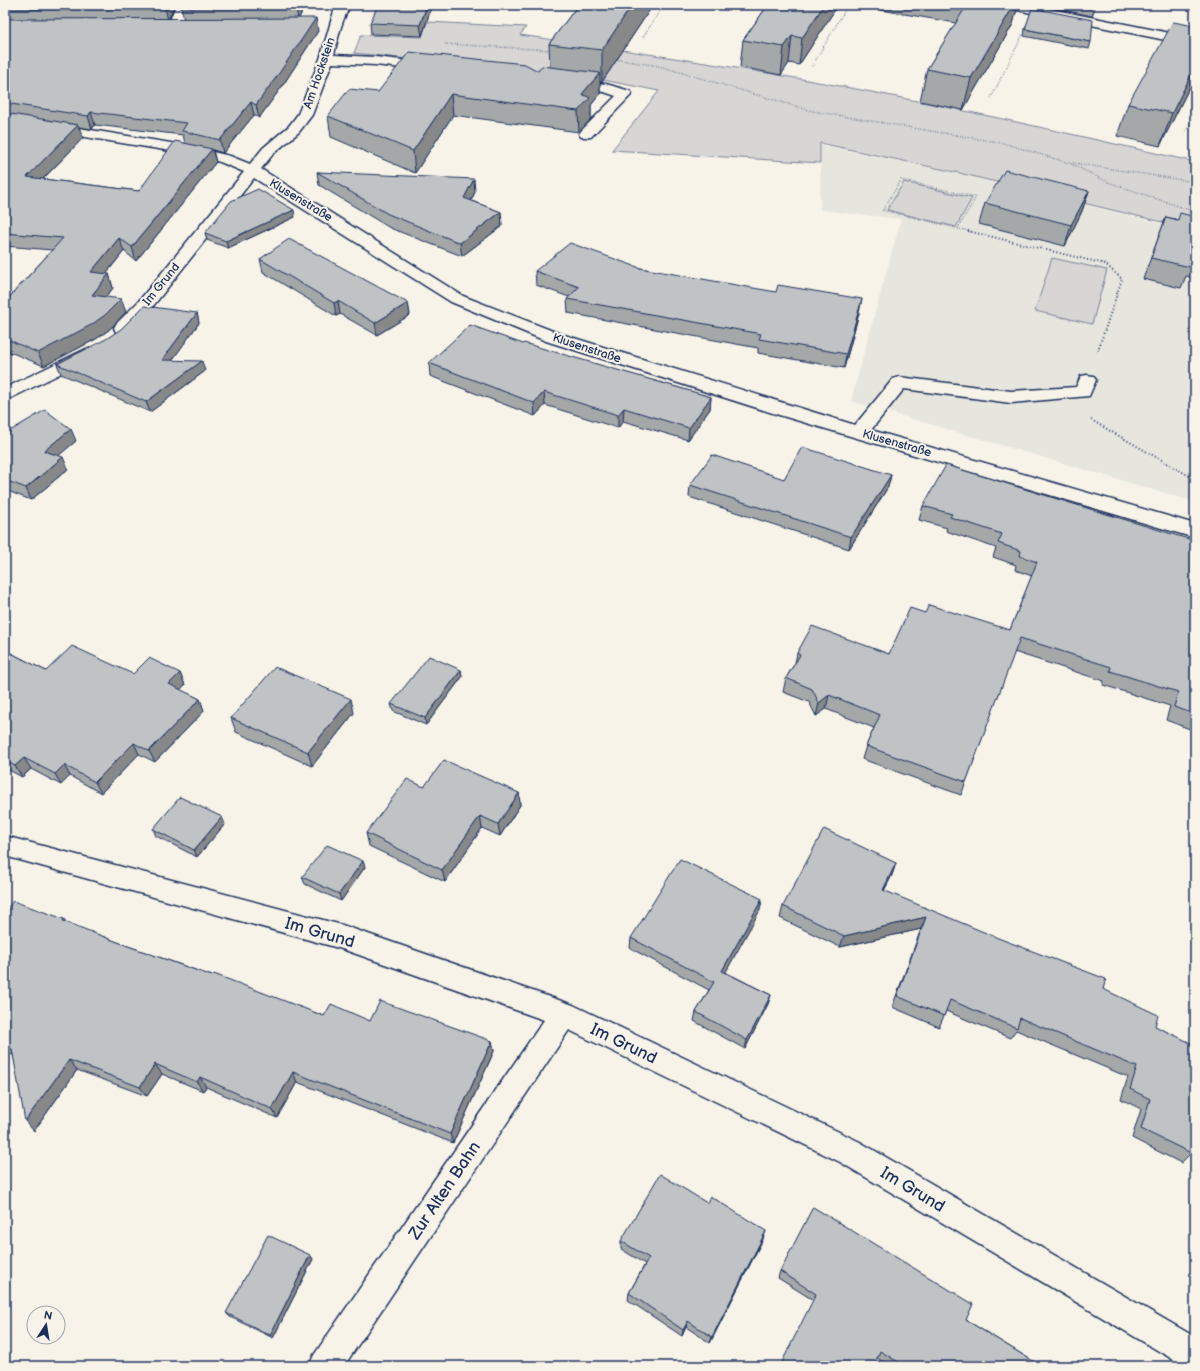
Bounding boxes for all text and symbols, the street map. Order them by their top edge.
street label: Am Hockstein [300,35,339,111]
street label: Klusenstraße [266,176,335,225]
street label: Im Grund [140,260,183,309]
street label: Klusenstraße [551,330,623,367]
street label: Klusenstraße [861,426,933,461]
street label: Im Grund [283,913,357,952]
street label: Im Grund [587,1019,660,1069]
street label: Zur Alten Bahn [404,1138,485,1244]
street label: Im Grund [877,1163,948,1217]
north arrow [26,1305,66,1345]
text: N [43,1308,53,1323]

